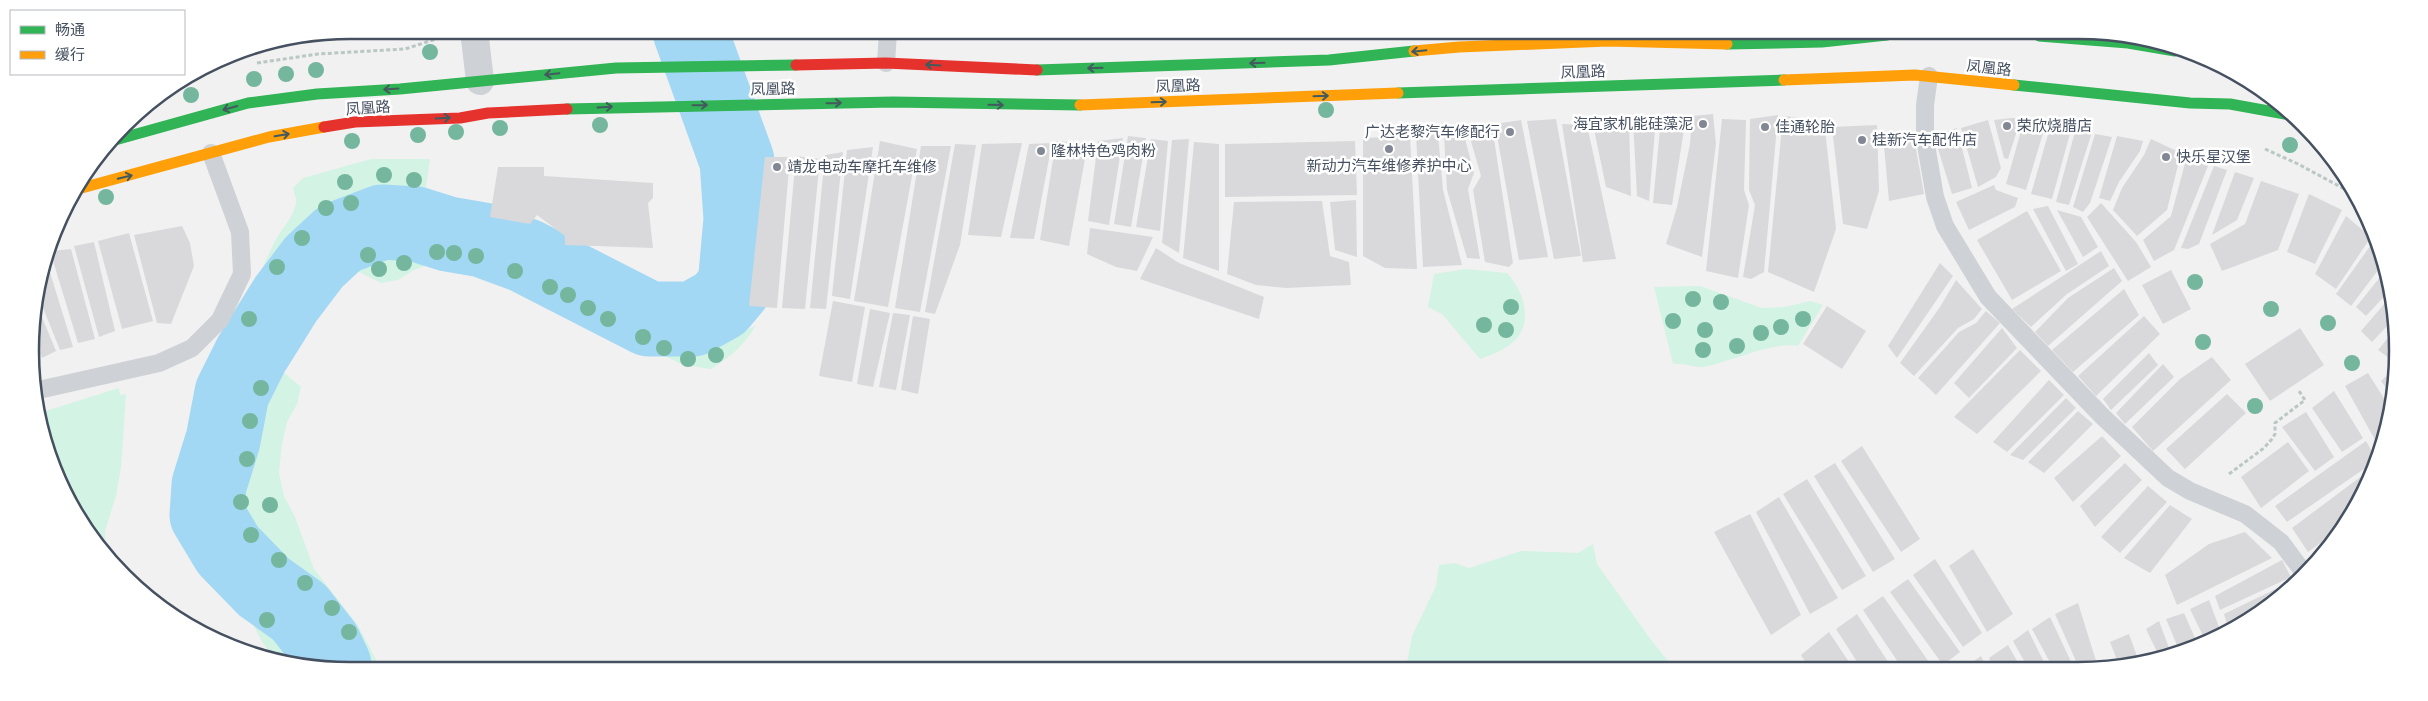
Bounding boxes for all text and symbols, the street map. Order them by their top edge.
legend [10,10,185,75]
text: 畅通 [55,20,85,38]
text: 缓行 [55,45,85,63]
one-way arrow [1412,46,1428,56]
street label: 凤凰路 [1966,56,2012,78]
one-way arrow [1250,58,1266,67]
one-way arrow [925,60,941,69]
street label: 凤凰路 [1560,61,1606,81]
one-way arrow [1087,63,1104,73]
one-way arrow [545,69,561,79]
street label: 凤凰路 [1155,75,1201,95]
street label: 凤凰路 [750,79,796,97]
one-way arrow [383,85,399,94]
one-way arrow [1313,92,1329,101]
street label: 凤凰路 [345,96,391,118]
one-way arrow [1150,97,1166,107]
one-way arrow [826,98,842,108]
one-way arrow [988,100,1004,109]
one-way arrow [692,101,708,110]
one-way arrow [597,102,613,111]
one-way arrow [222,104,238,113]
one-way arrow [435,114,451,123]
place label: 海宜家机能硅藻泥 [1573,114,1693,132]
place label: 荣欣烧腊店 [2017,116,2092,134]
place label: 佳通轮胎 [1775,117,1835,135]
marker: 海宜家机能硅藻泥 [1697,118,1709,130]
marker: 荣欣烧腊店 [2001,120,2013,132]
marker: 佳通轮胎 [1759,121,1771,133]
place label: 广达老黎汽车修配行 [1365,122,1500,140]
marker: 广达老黎汽车修配行 [1504,126,1516,138]
one-way arrow [274,129,290,139]
place label: 桂新汽车配件店 [1872,130,1977,148]
marker: 桂新汽车配件店 [1856,134,1868,146]
place label: 隆林特色鸡肉粉 [1051,141,1156,159]
marker: 新动力汽车维修养护中心 [1383,143,1395,155]
marker: 隆林特色鸡肉粉 [1035,145,1047,157]
place label: 快乐星汉堡 [2176,147,2251,165]
marker: 快乐星汉堡 [2160,151,2172,163]
place label: 新动力汽车维修养护中心 [1306,156,1472,174]
place label: 靖龙电动车摩托车维修 [787,157,937,175]
marker: 靖龙电动车摩托车维修 [771,161,783,173]
one-way arrow [117,172,133,181]

